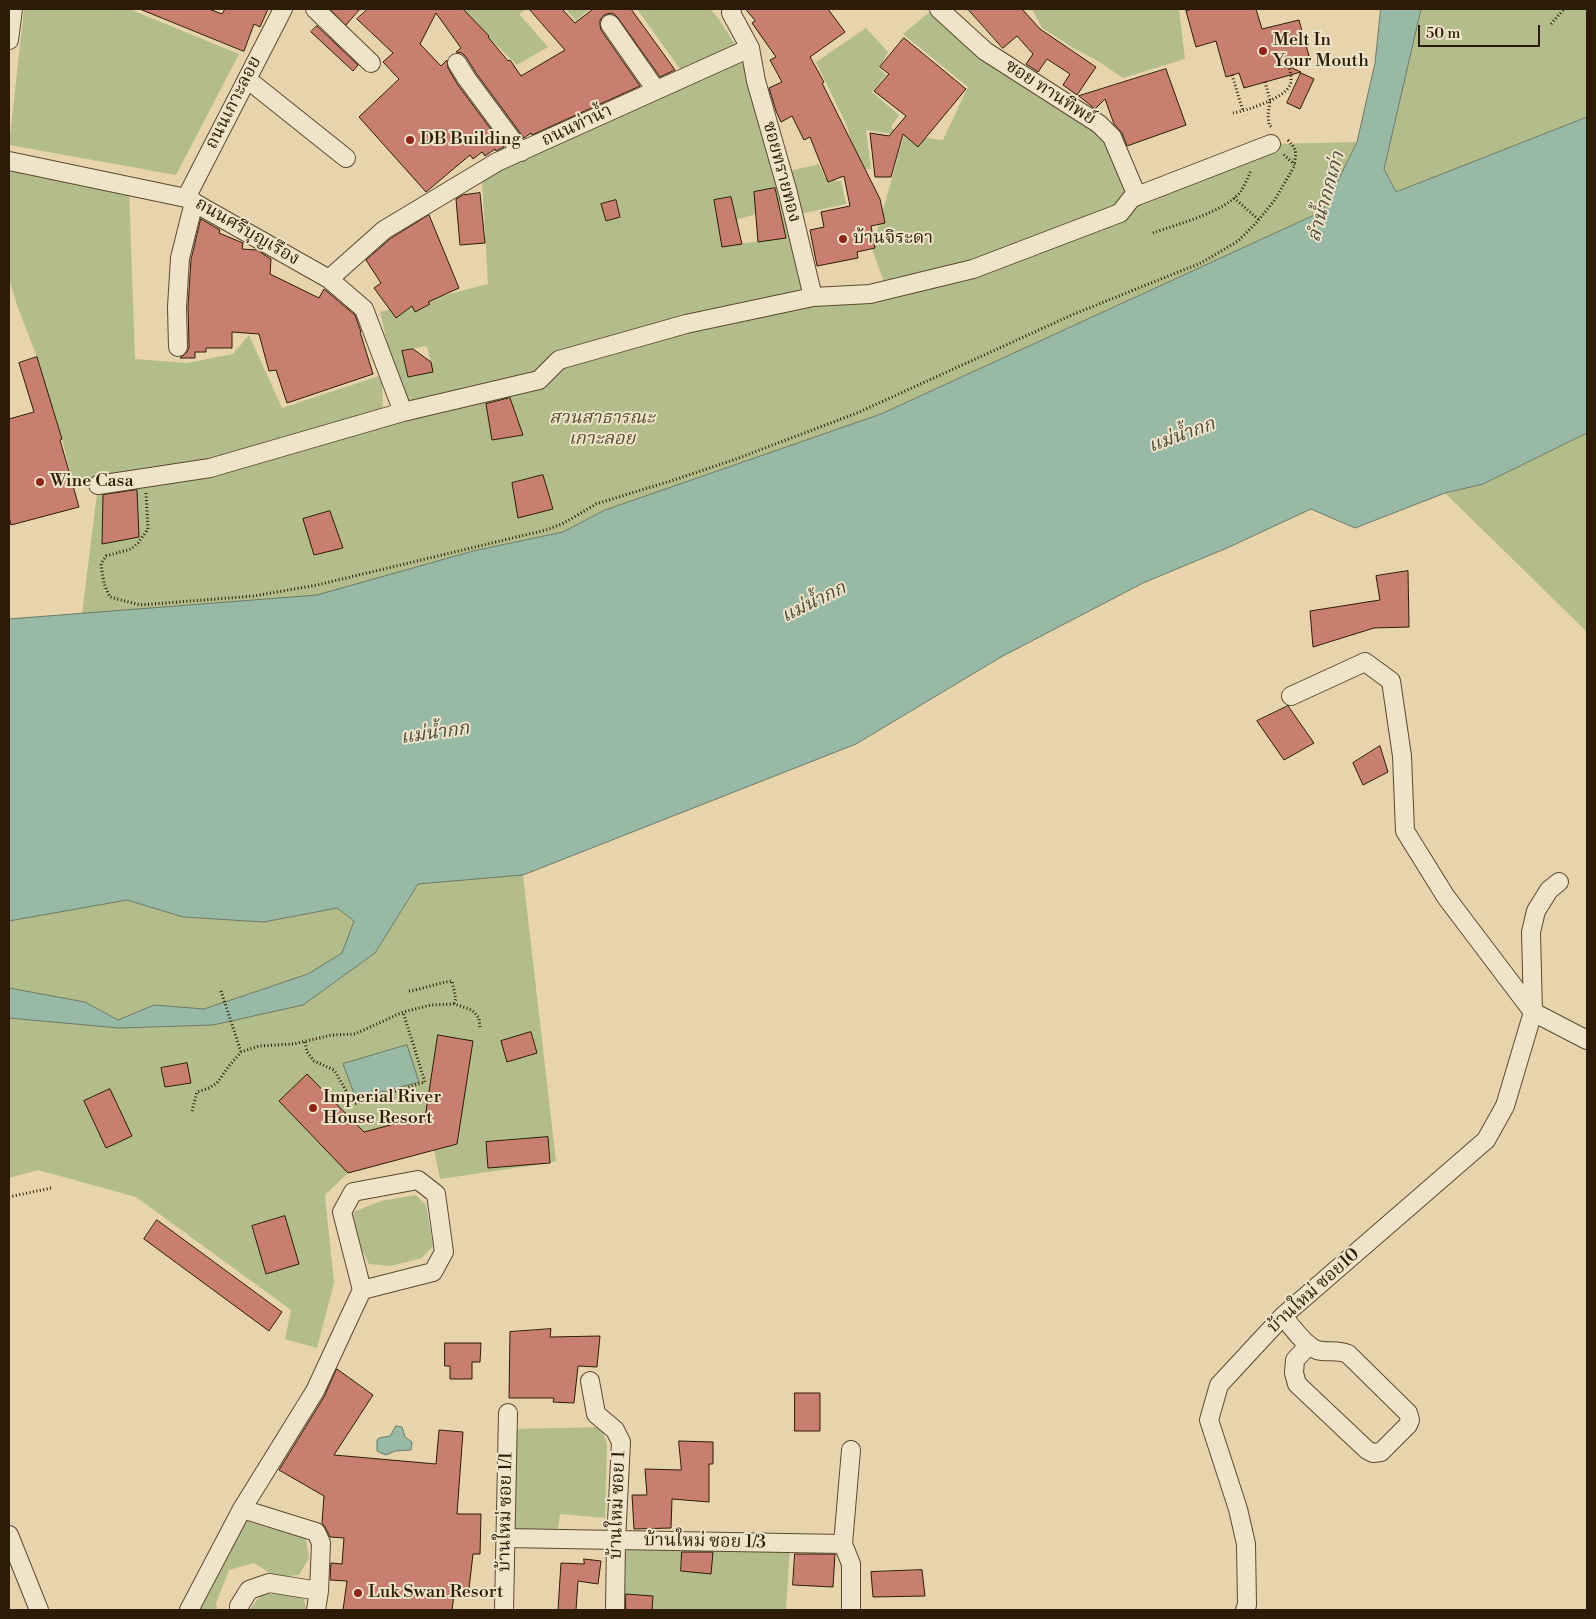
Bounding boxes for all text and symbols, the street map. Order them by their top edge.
scale bar [1421,15,1544,47]
text: 50 m [1426,24,1460,43]
place label: Melt In Your Mouth [1273,30,1369,72]
marker: Melt In Your Mouth [1257,45,1269,57]
street label: ถนนเกาะลอย [201,53,267,153]
street label: ซอย ทานทิพย์ [1001,56,1099,130]
street label: ถนนท่าน้ำ [538,100,616,152]
street label: ซอยทรายทอง [757,119,805,225]
place label: DB Building [420,129,521,151]
marker: DB Building [404,134,416,146]
water label: ลำน้ำกกเก่า [1303,149,1351,245]
street label: ถนนศรีบุญเรือง [191,193,303,271]
place label: บ้านจิระดา [853,228,933,250]
marker: บ้านจิระดา [837,233,849,245]
park label: สวนสาธารณะ เกาะลอย [549,408,655,450]
water label: แม่น้ำกก [1146,413,1218,459]
place label: Wine Casa [50,471,134,493]
marker: Wine Casa [34,476,46,488]
water label: แม่น้ำกก [778,578,850,628]
water label: แม่น้ำกก [399,718,471,750]
place label: Imperial River House Resort [323,1087,441,1130]
marker: Imperial River House Resort [307,1102,319,1114]
street label: บ้านใหม่ ซอย10 [1264,1244,1364,1338]
street label: บ้านใหม่ ซอย 1 [605,1450,631,1560]
street label: บ้านใหม่ ซอย 1/1 [494,1452,518,1572]
street label: บ้านใหม่ ซอย 1/3 [644,1530,766,1554]
place label: Luk Swan Resort [368,1582,503,1604]
marker: Luk Swan Resort [352,1587,364,1599]

